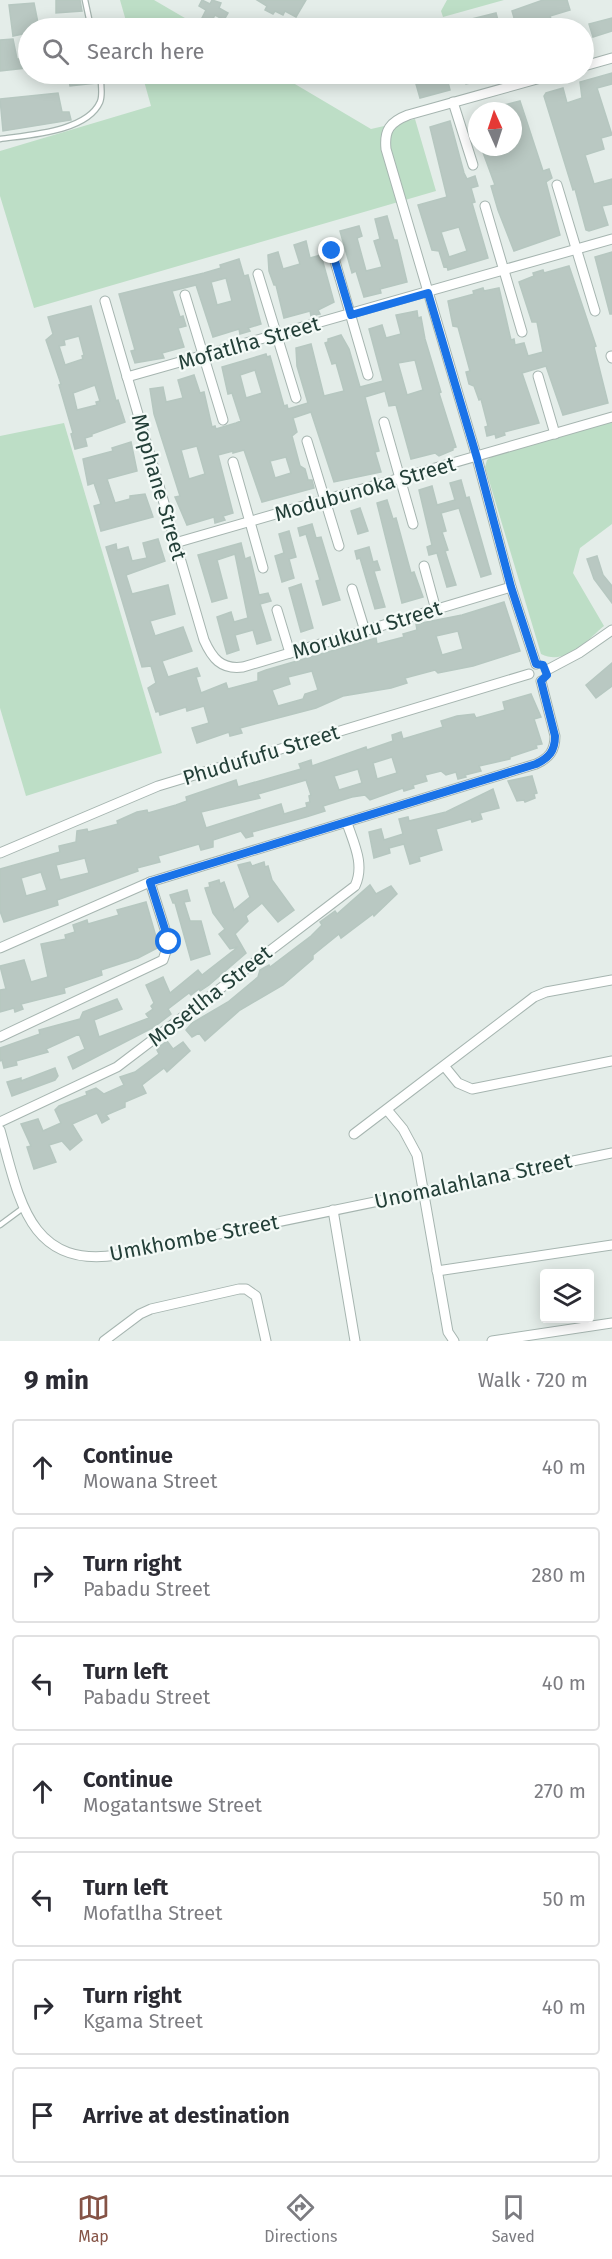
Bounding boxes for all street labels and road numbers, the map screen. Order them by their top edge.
street label: Mofatlha Street [175,310,323,376]
street label: Mophane Street [126,411,192,564]
street label: Modubunoka Street [272,451,459,527]
street label: Morukuru Street [289,595,445,665]
street label: Phudufufu Street [180,719,343,791]
street label: Mosetlha Street [143,939,277,1052]
street label: Unomalahlana Street [372,1147,575,1215]
street label: Umkhombe Street [107,1209,281,1267]

